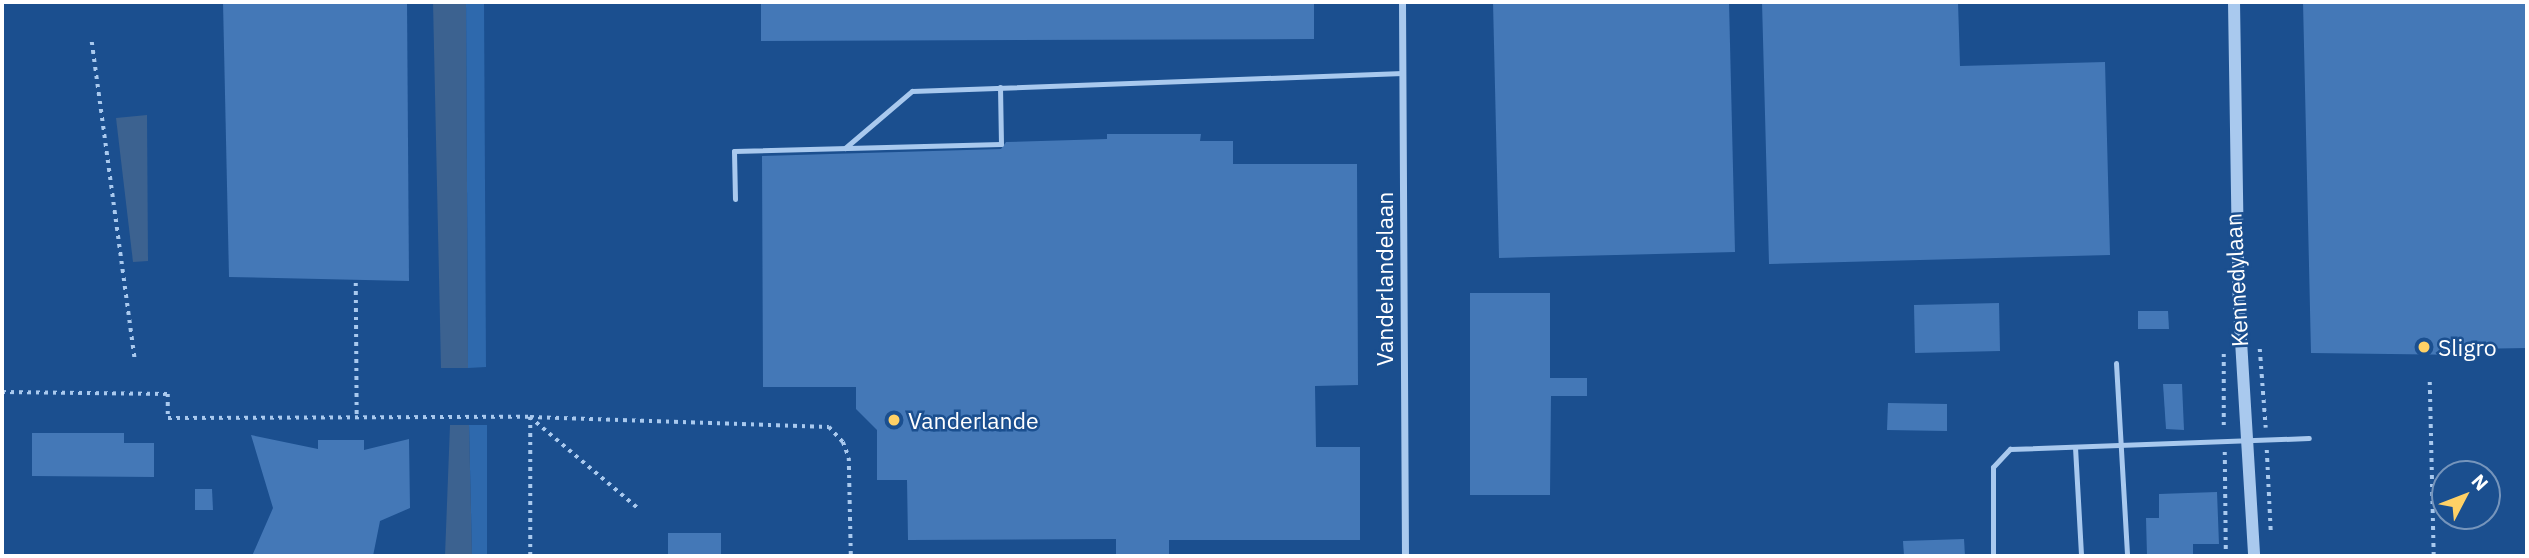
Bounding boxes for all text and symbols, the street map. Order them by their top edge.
street label: Vanderlandelaan [1370,192,1398,366]
street label: Kennedylaan [2219,212,2253,348]
place label: Sligro [2438,333,2497,361]
marker: Sligro [2416,339,2432,355]
place label: Vanderlande [908,406,1039,434]
marker: Vanderlande [886,412,902,428]
north arrow [2431,460,2501,530]
text: N [2467,469,2494,495]

